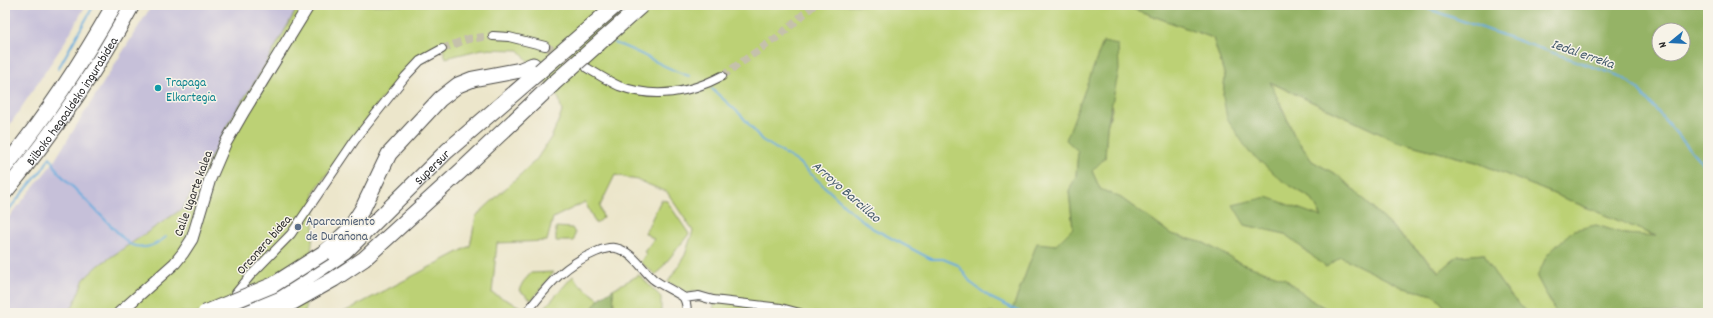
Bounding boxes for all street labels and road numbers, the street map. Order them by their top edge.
street label: Bilboko hegoaldeko ingurabidea [22,33,125,170]
street label: Supersur [411,146,456,190]
street label: Calle Ugarte kalea [170,147,219,239]
street label: Orconera bidea [233,211,298,280]

